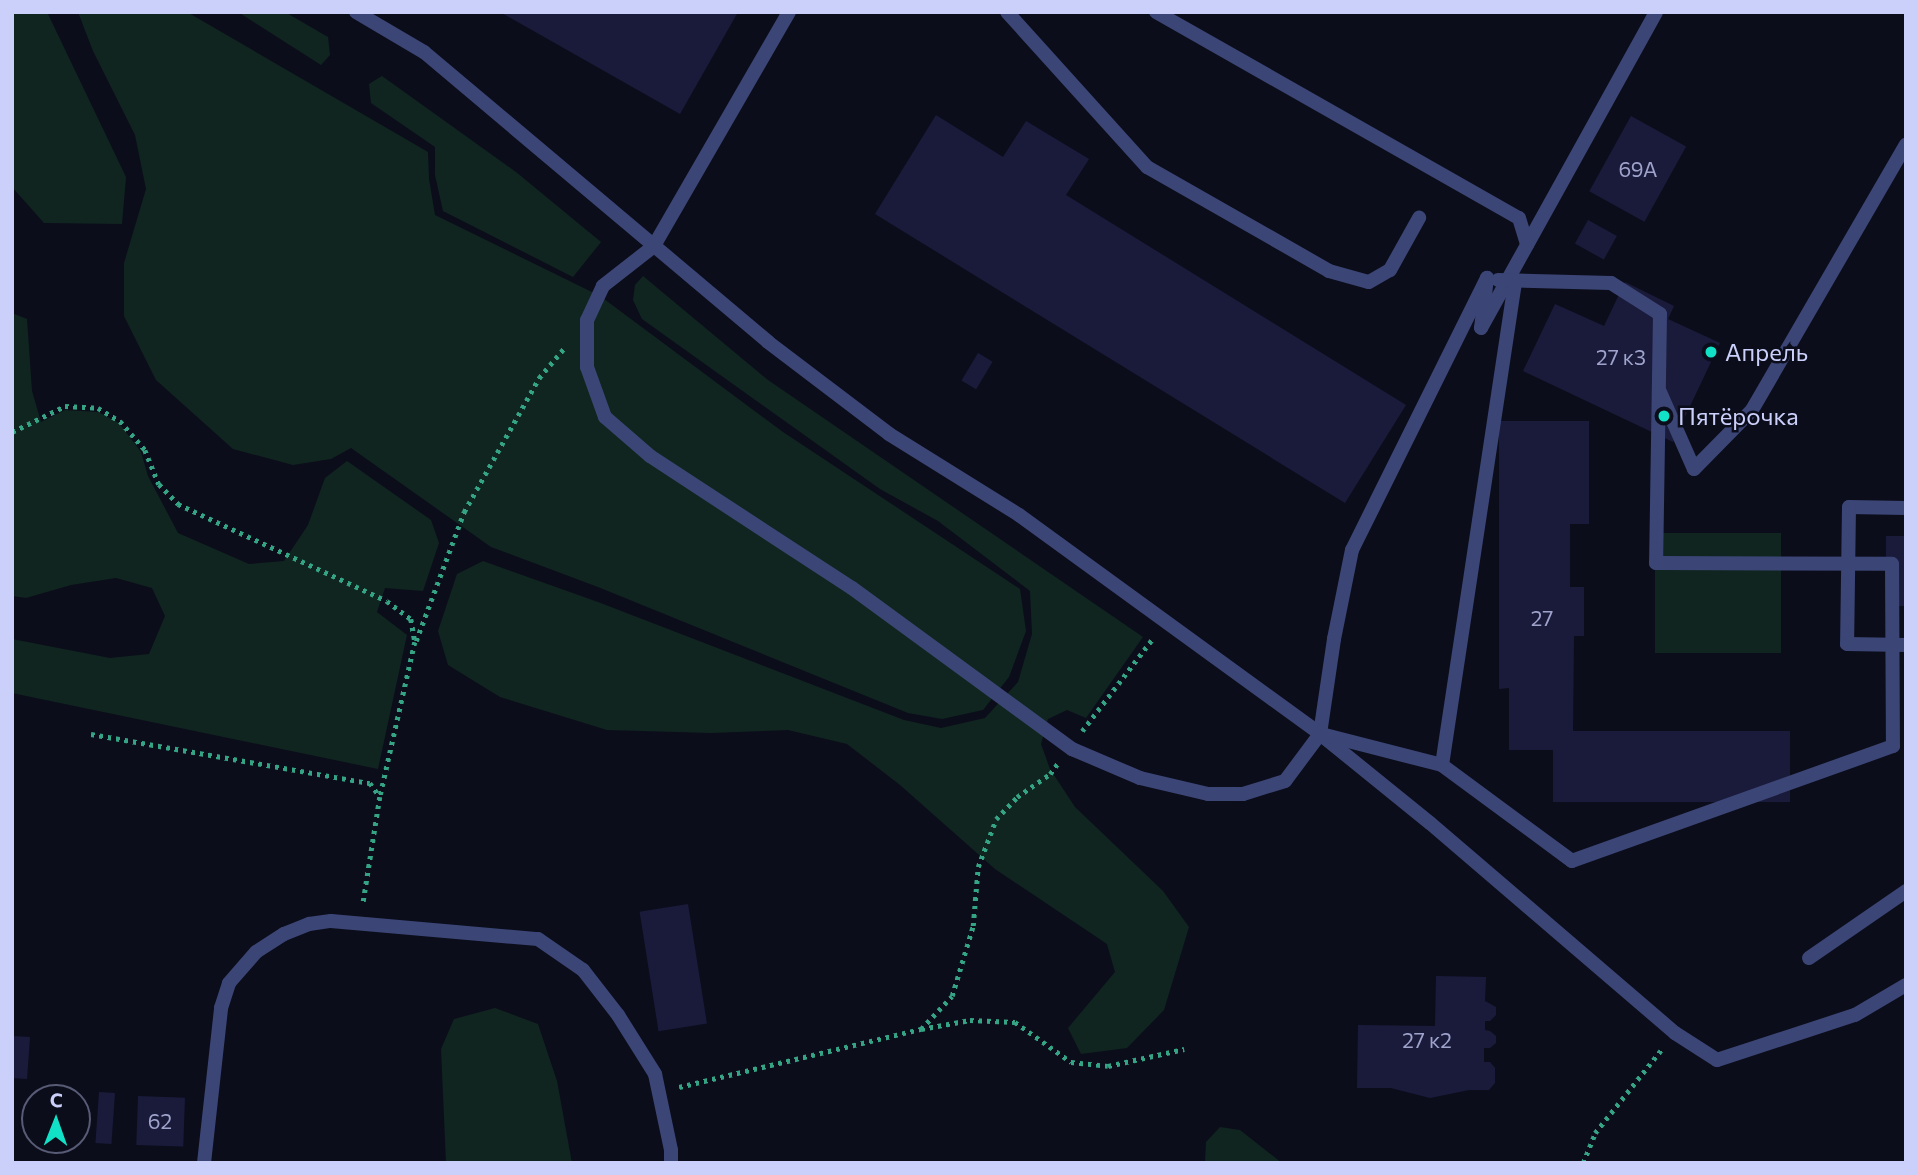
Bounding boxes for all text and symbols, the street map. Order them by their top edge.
house number: 69А [1618,156,1658,182]
place label: Апрель [1725,338,1808,366]
house number: 27 к3 [1596,344,1646,370]
marker: Апрель [1703,344,1719,360]
place label: Пятёрочка [1678,402,1799,430]
marker: Пятёрочка [1656,408,1672,424]
house number: 27 [1531,605,1553,631]
house number: 27 к2 [1402,1027,1452,1053]
north arrow [21,1084,91,1154]
text: С [50,1088,63,1111]
house number: 62 [148,1108,172,1134]

